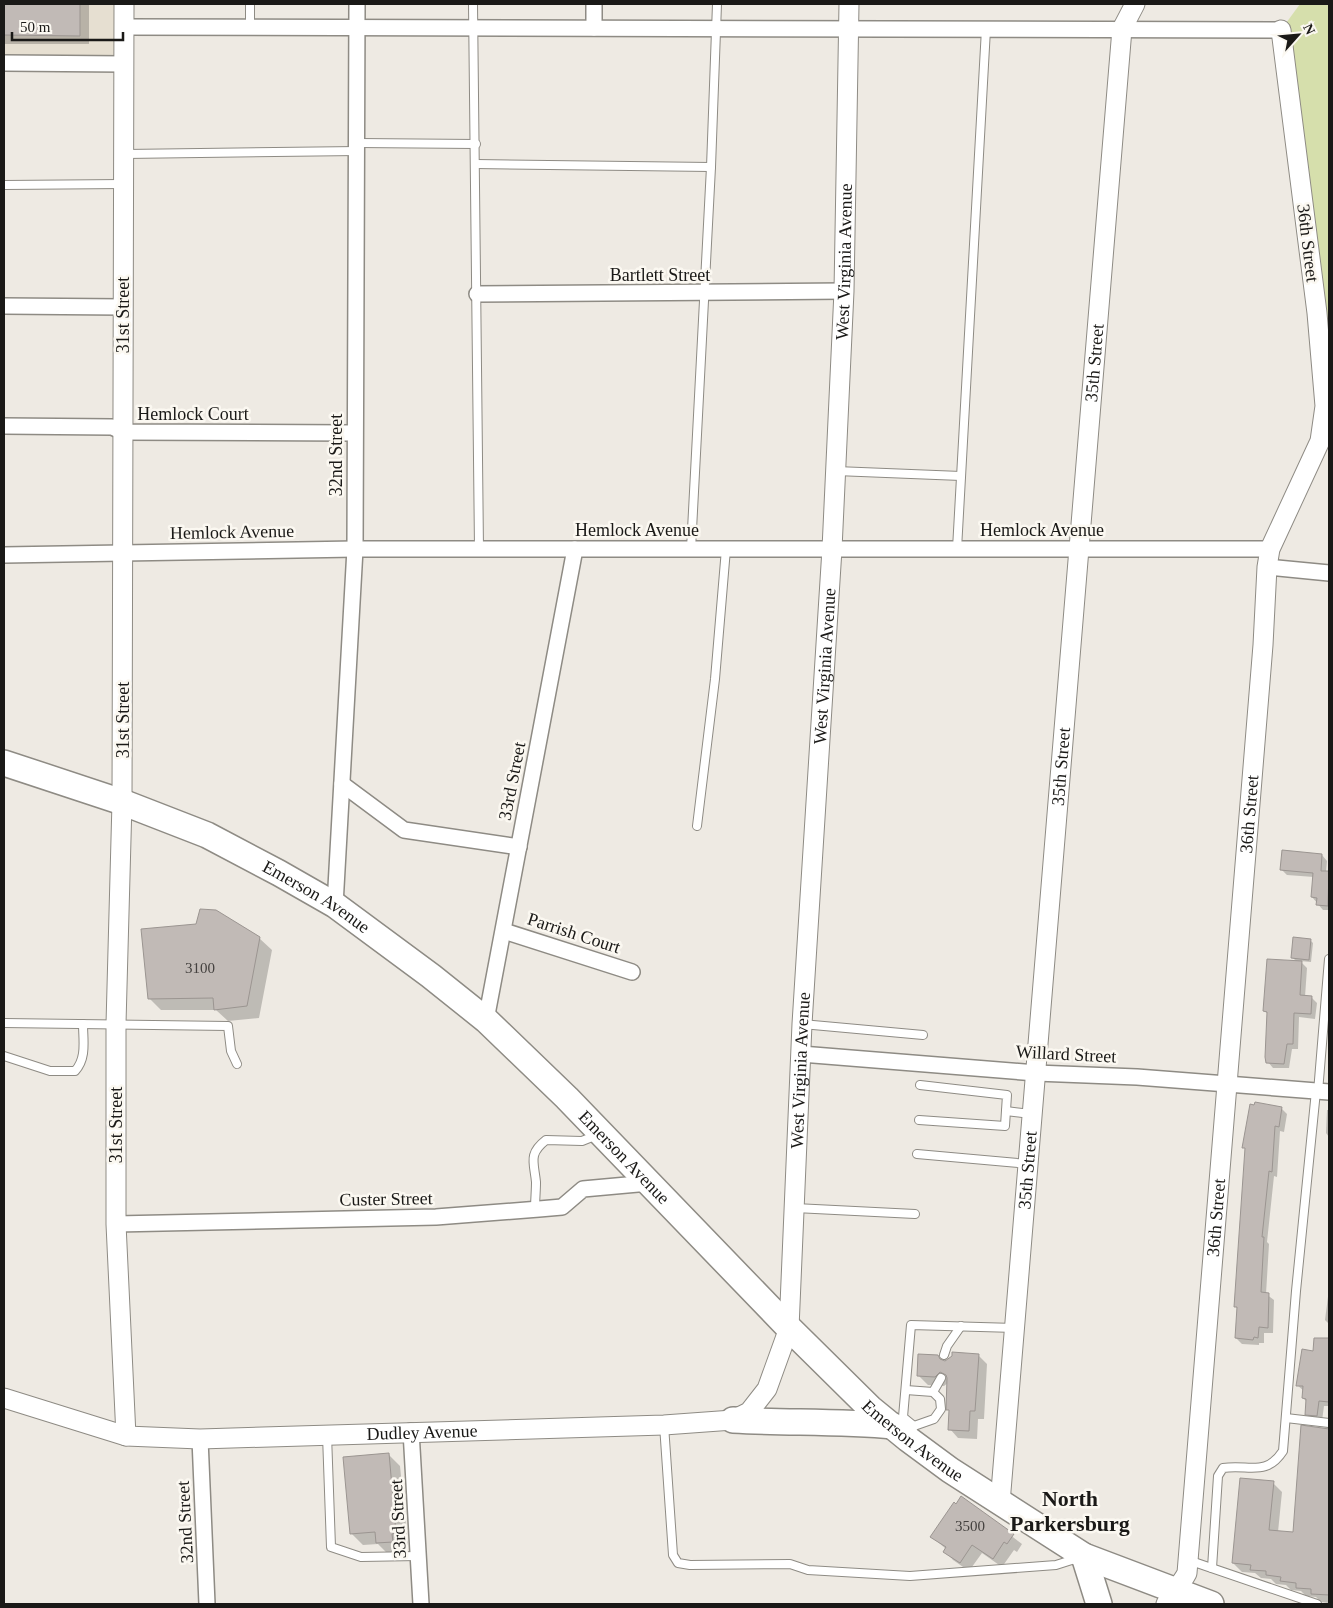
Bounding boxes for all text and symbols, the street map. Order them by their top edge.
scale bar [12,10,124,42]
north arrow [1273,10,1323,60]
text: 50 m [20,19,51,35]
text: N [1300,21,1318,37]
street label: West Virginia Avenue [832,183,856,340]
street label: 36th Street [1293,203,1323,283]
street label: Bartlett Street [610,265,710,285]
street label: 31st Street [113,277,133,353]
street label: 35th Street [1081,323,1108,403]
street label: Hemlock Court [137,404,249,424]
street label: 32nd Street [326,414,346,496]
street label: Hemlock Avenue [575,520,699,540]
street label: Hemlock Avenue [980,520,1104,540]
street label: Hemlock Avenue [170,521,294,543]
street label: West Virginia Avenue [810,587,840,745]
street label: 31st Street [113,682,133,758]
street label: 35th Street [1048,727,1074,806]
street label: 33rd Street [495,740,529,822]
street label: 36th Street [1236,774,1262,854]
street label: Emerson Avenue [259,856,374,937]
street label: Parrish Court [525,909,623,957]
house number: 3100 [185,960,215,976]
street label: West Virginia Avenue [787,992,814,1149]
street label: Willard Street [1015,1041,1117,1067]
street label: 31st Street [106,1087,126,1163]
street label: Emerson Avenue [575,1106,674,1208]
street label: 35th Street [1014,1130,1041,1210]
street label: 36th Street [1203,1178,1229,1258]
street label: Custer Street [339,1188,433,1210]
street label: Emerson Avenue [858,1396,967,1486]
street label: Dudley Avenue [366,1421,478,1444]
street label: 33rd Street [386,1479,410,1559]
street label: 32nd Street [173,1480,197,1564]
district label: North Parkersburg [1010,1486,1130,1536]
house number: 3500 [955,1518,985,1534]

